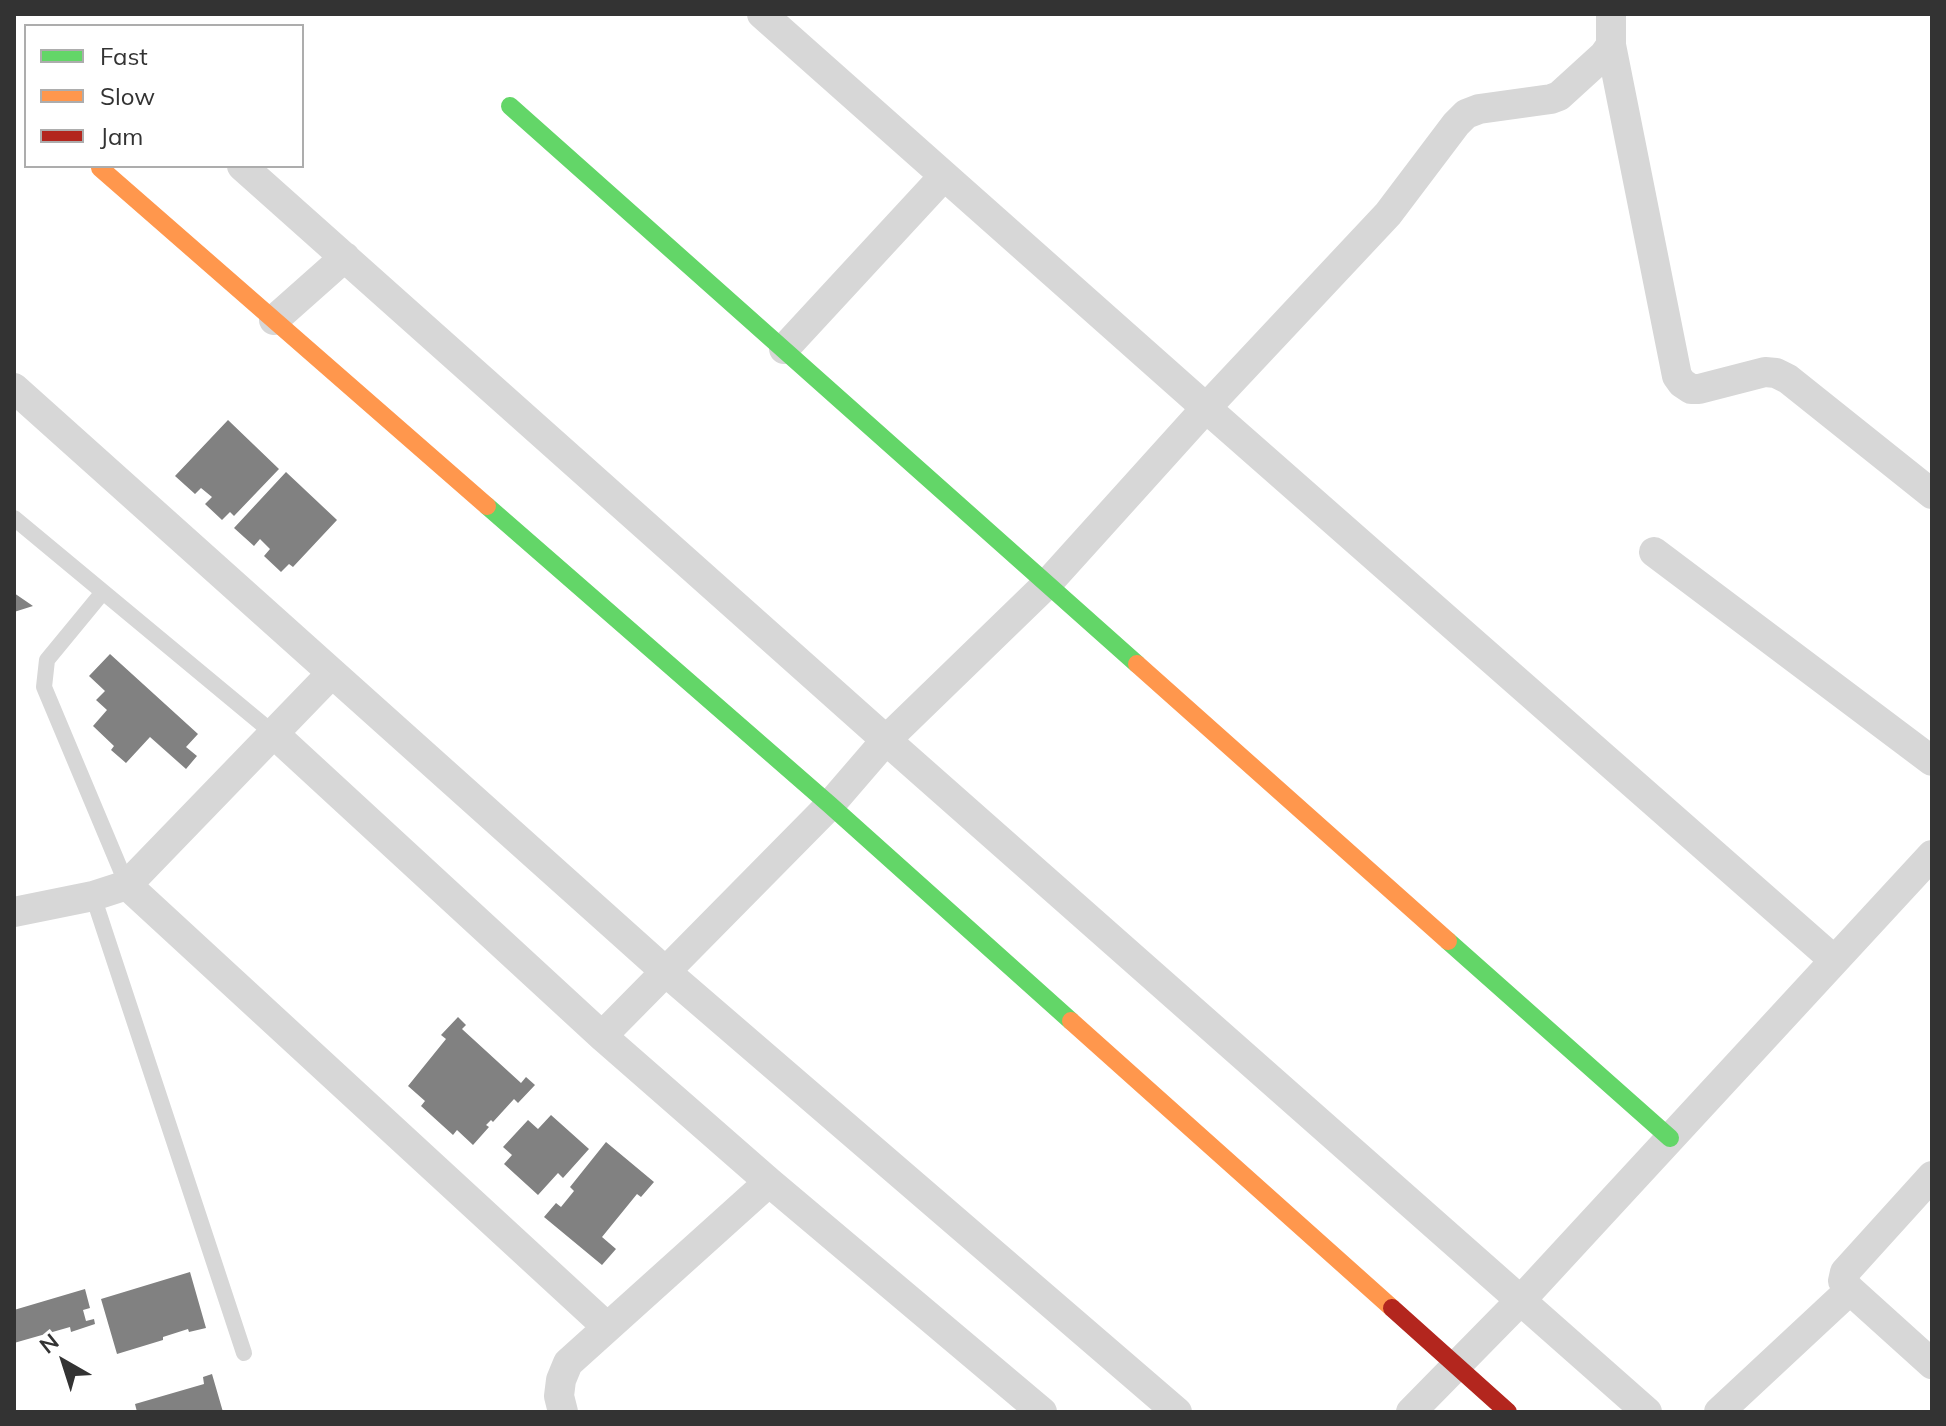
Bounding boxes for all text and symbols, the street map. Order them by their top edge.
legend [24,24,304,168]
text: Fast [100,41,148,71]
text: Slow [100,81,155,111]
text: Jam [100,121,143,151]
north arrow [24,1322,104,1402]
text: N [34,1327,64,1359]

